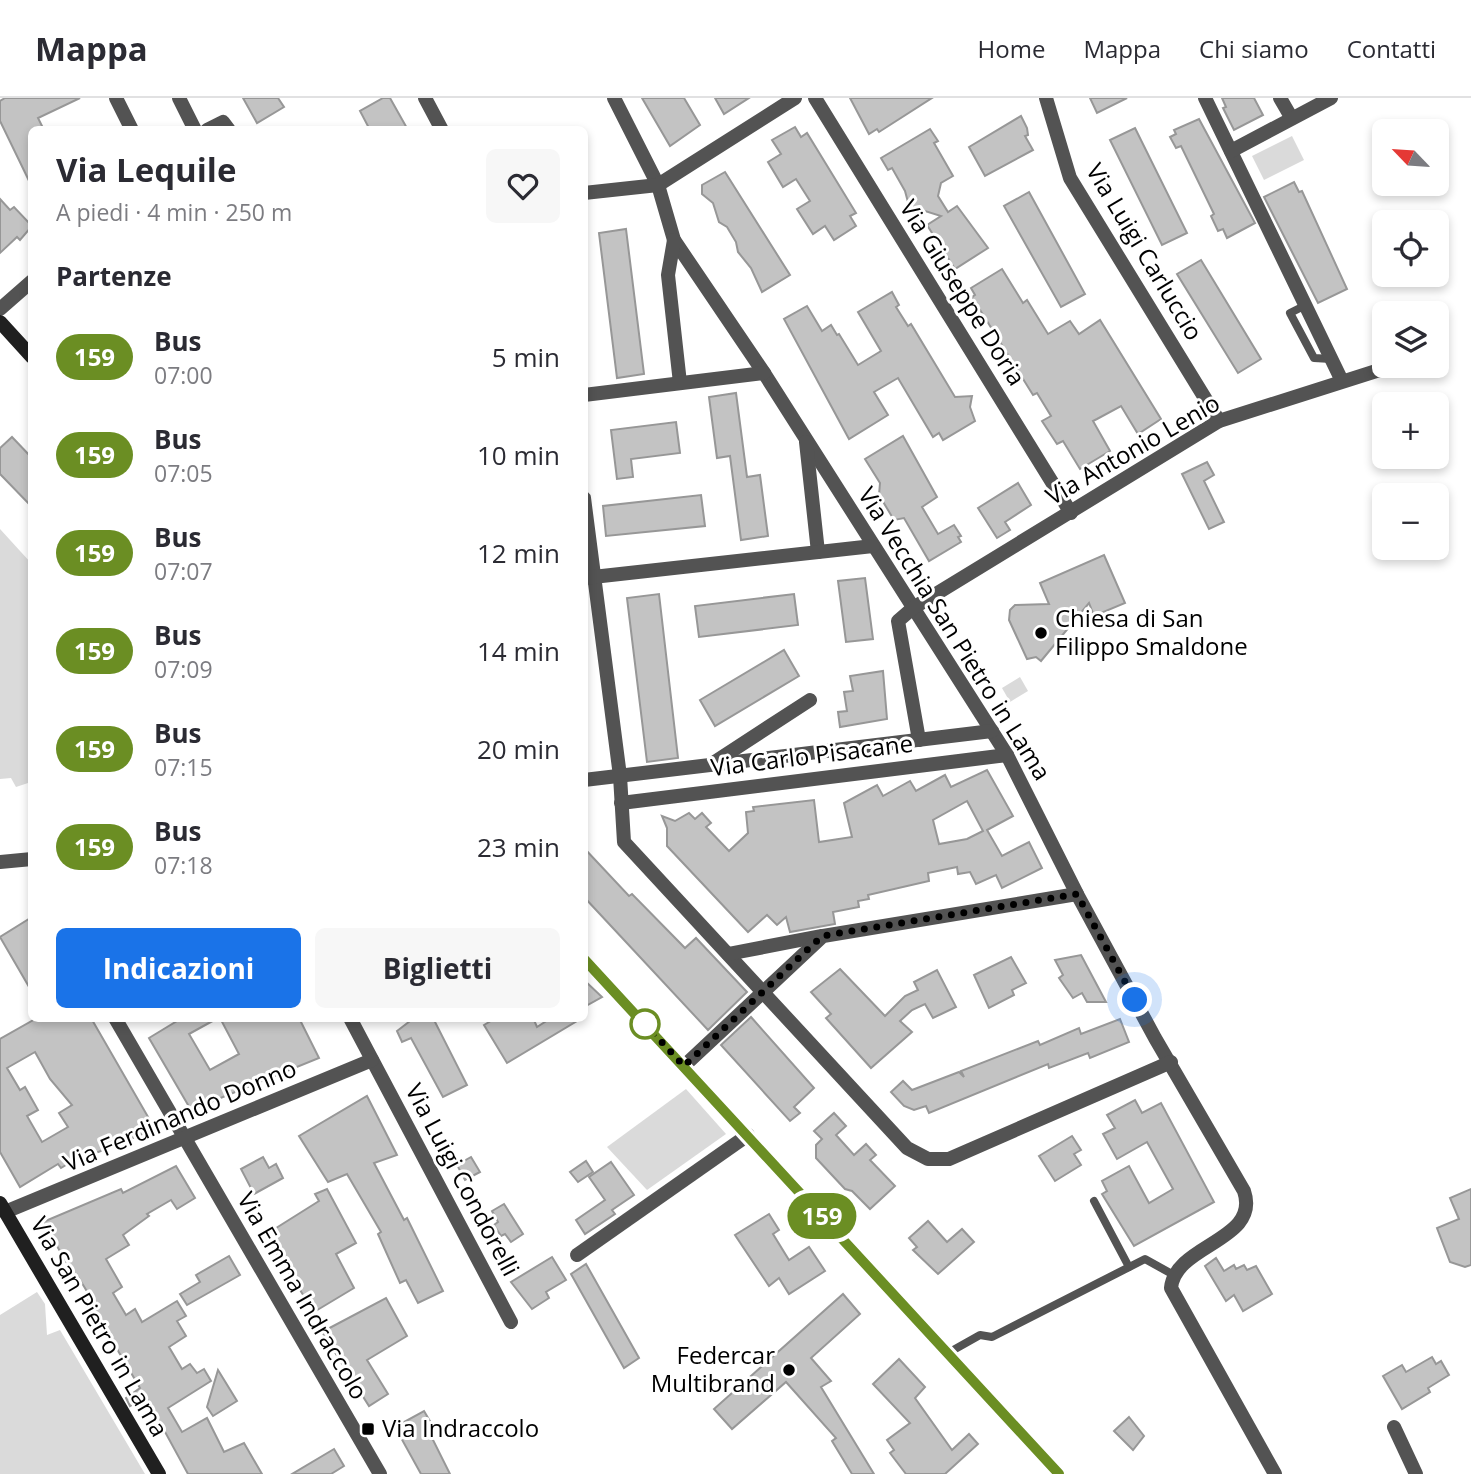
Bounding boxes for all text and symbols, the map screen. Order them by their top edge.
text: Mappa [35,26,148,71]
text: Home [978,32,1045,65]
text: Mappa [1083,32,1161,65]
text: Chi siamo [1199,32,1309,65]
text: Contatti [1347,32,1436,65]
north arrow [1372,119,1449,196]
map controls [1372,119,1449,560]
text: Via Lequile [56,147,236,192]
button: heart [486,149,560,223]
street label: Via Luigi Carluccio [1079,157,1211,346]
street label: Via Giuseppe Doria [893,193,1034,391]
text: A piedi · 4 min · 250 m [56,196,292,228]
button: locate [1372,210,1449,287]
text: Partenze [56,258,172,294]
button: layers [1372,301,1449,378]
text: Bus [154,323,201,359]
text: 5 min [492,339,560,375]
text: 159 [74,340,115,373]
text: 07:00 [154,359,213,391]
street label: Via Antonio Lenio [1039,386,1225,512]
button: + [1372,392,1449,469]
text: Bus [154,421,201,457]
text: 10 min [477,437,560,473]
text: 159 [74,438,115,471]
text: 07:05 [154,457,213,489]
street label: Via Vecchia San Pietro in Lama [851,480,1059,786]
button: − [1372,483,1449,560]
text: Bus [154,519,201,555]
text: 12 min [477,535,560,571]
text: 159 [74,536,115,569]
text: 07:07 [154,555,213,587]
place label: Chiesa di San Filippo Smaldone [1055,601,1248,662]
text: Bus [154,617,201,653]
marker: Chiesa di San Filippo Smaldone [1033,625,1049,641]
text: 14 min [477,633,560,669]
text: 159 [74,634,115,667]
text: 07:09 [154,653,213,685]
text: Bus [154,715,201,751]
street label: Via Carlo Pisacane [709,726,915,783]
text: 20 min [477,731,560,767]
text: 159 [74,732,115,765]
text: 07:15 [154,751,213,783]
text: Bus [154,813,201,849]
text: 23 min [477,829,560,865]
text: 159 [74,830,115,863]
text: 07:18 [154,849,213,881]
button: Indicazioni [56,928,301,1008]
button: Biglietti [315,928,560,1008]
your location [1117,982,1152,1017]
unlabelled marker [630,1009,660,1039]
street label: Via Ferdinando Donno [58,1051,301,1179]
street label: Via Luigi Condorelli [399,1077,528,1281]
street label: Via Emma Indraccolo [230,1185,376,1405]
line badge: 159 [782,1193,862,1239]
text: 159 [801,1199,843,1232]
street label: Via San Pietro in Lama [24,1210,177,1442]
place label: Federcar Multibrand [651,1338,775,1399]
marker: Federcar Multibrand [781,1362,797,1378]
place label: Via Indraccolo [382,1411,539,1444]
marker: Via Indraccolo [360,1421,376,1437]

